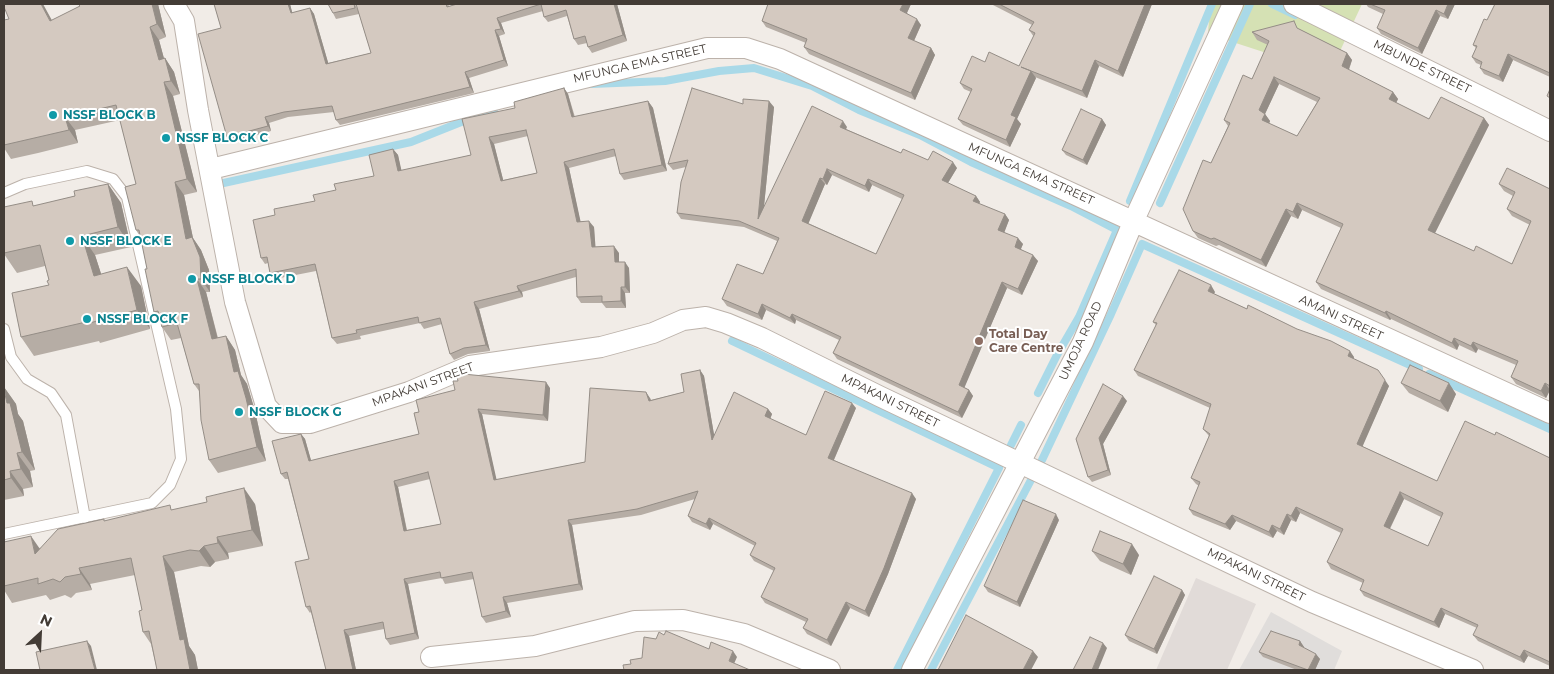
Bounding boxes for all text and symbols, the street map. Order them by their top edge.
street label: MBUNDE STREET [1371,37,1473,97]
street label: MFUNGA EMA STREET [572,42,708,86]
place label: NSSF BLOCK B [63,108,156,122]
marker: NSSF BLOCK B [47,109,59,121]
place label: NSSF BLOCK C [176,131,268,145]
marker: NSSF BLOCK C [160,132,172,144]
street label: MFUNGA EMA STREET [966,140,1096,208]
place label: NSSF BLOCK E [80,234,172,248]
marker: NSSF BLOCK E [64,235,76,247]
place label: NSSF BLOCK D [202,272,295,286]
marker: NSSF BLOCK D [186,273,198,285]
street label: AMANI STREET [1297,292,1385,344]
street label: UMOJA ROAD [1056,299,1106,383]
place label: NSSF BLOCK F [97,312,188,326]
marker: NSSF BLOCK F [81,313,93,325]
place label: Total Day Care Centre [989,327,1063,355]
marker: Total Day Care Centre [973,335,985,347]
street label: MPAKANI STREET [370,360,476,410]
street label: MPAKANI STREET [839,371,941,431]
place label: NSSF BLOCK G [249,405,342,419]
marker: NSSF BLOCK G [233,406,245,418]
street label: MPAKANI STREET [1205,545,1307,605]
north arrow [15,609,65,659]
text: N [37,610,55,631]

